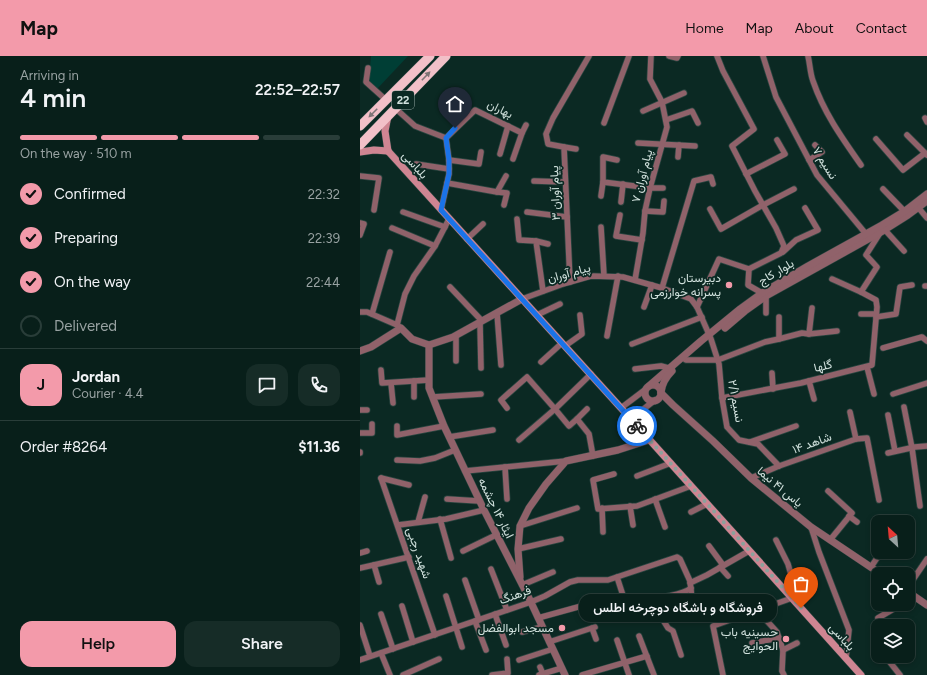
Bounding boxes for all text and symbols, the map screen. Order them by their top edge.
text: Map [20,17,58,40]
text: Home [685,20,724,37]
text: Map [746,20,773,37]
text: About [795,20,834,37]
text: Contact [856,20,907,37]
text: Arriving in [20,68,79,83]
one-way arrow [421,71,431,81]
text: 22:52–22:57 [255,81,340,99]
text: 4 min [20,82,86,114]
pin [438,87,472,128]
road number: 22 [392,91,414,109]
icon: home [444,93,466,115]
street label: بهاران [484,97,515,122]
one-way arrow [368,108,378,118]
street label: نسیم ۷ [809,144,840,182]
text: On the way · 510 m [20,146,132,161]
street label: بلباسی [398,148,431,182]
street label: پیام آوران ۷ [629,148,656,204]
street label: پیام آوران ۳ [547,165,564,221]
icon: check [20,183,42,205]
text: Confirmed [54,185,126,203]
text: 22:32 [308,187,340,202]
icon: check [20,227,42,249]
text: Preparing [54,229,118,247]
text: 22:39 [308,231,340,246]
street label: بلوار کاج [756,256,797,290]
street label: پیام آوران [546,261,592,286]
icon: check [20,271,42,293]
place label: دبیرستان پسرانه خوارزمی [650,271,721,300]
text: On the way [54,273,131,291]
text: 22:44 [306,275,340,290]
marker: دبیرستان پسرانه خوارزمی [724,280,734,290]
text: Delivered [54,317,117,335]
street label: گلها [812,357,834,376]
button: chat [246,364,288,406]
button: phone [298,364,340,406]
text: Jordan [72,368,120,386]
text: J [37,376,45,394]
street label: نسیم ۲/۱ [724,379,747,424]
text: Courier · 4.4 [72,386,144,401]
courier [617,406,657,446]
icon: bike [626,415,648,437]
street label: شاهد ۱۴ [791,429,833,457]
text: Order #8264 [20,438,107,456]
text: $11.36 [298,438,340,456]
street label: یاس ۴۱ نیما [754,464,806,511]
street label: ایثار ۱۴ چشمه [474,475,517,541]
north arrow [871,515,915,559]
map controls [871,515,915,663]
street label: شهید رجبی [403,525,434,581]
pin [784,567,818,608]
button: locate [871,567,915,611]
icon: bag [790,573,812,595]
street label: فرهنگ [497,583,533,608]
callout: فروشگاه و باشگاه دوچرخه اطلس [579,594,777,622]
text: فروشگاه و باشگاه دوچرخه اطلس [593,600,763,615]
button: layers [871,619,915,663]
street label: بلباسی [825,620,858,654]
button: Help [20,621,176,667]
button: Share [184,621,340,667]
place label: مسجد ابوالفضل [478,621,554,636]
marker: مسجد ابوالفضل [557,623,567,633]
place label: حسینیه باب الحوایج [721,625,778,655]
marker: حسینیه باب الحوایج [781,634,791,644]

